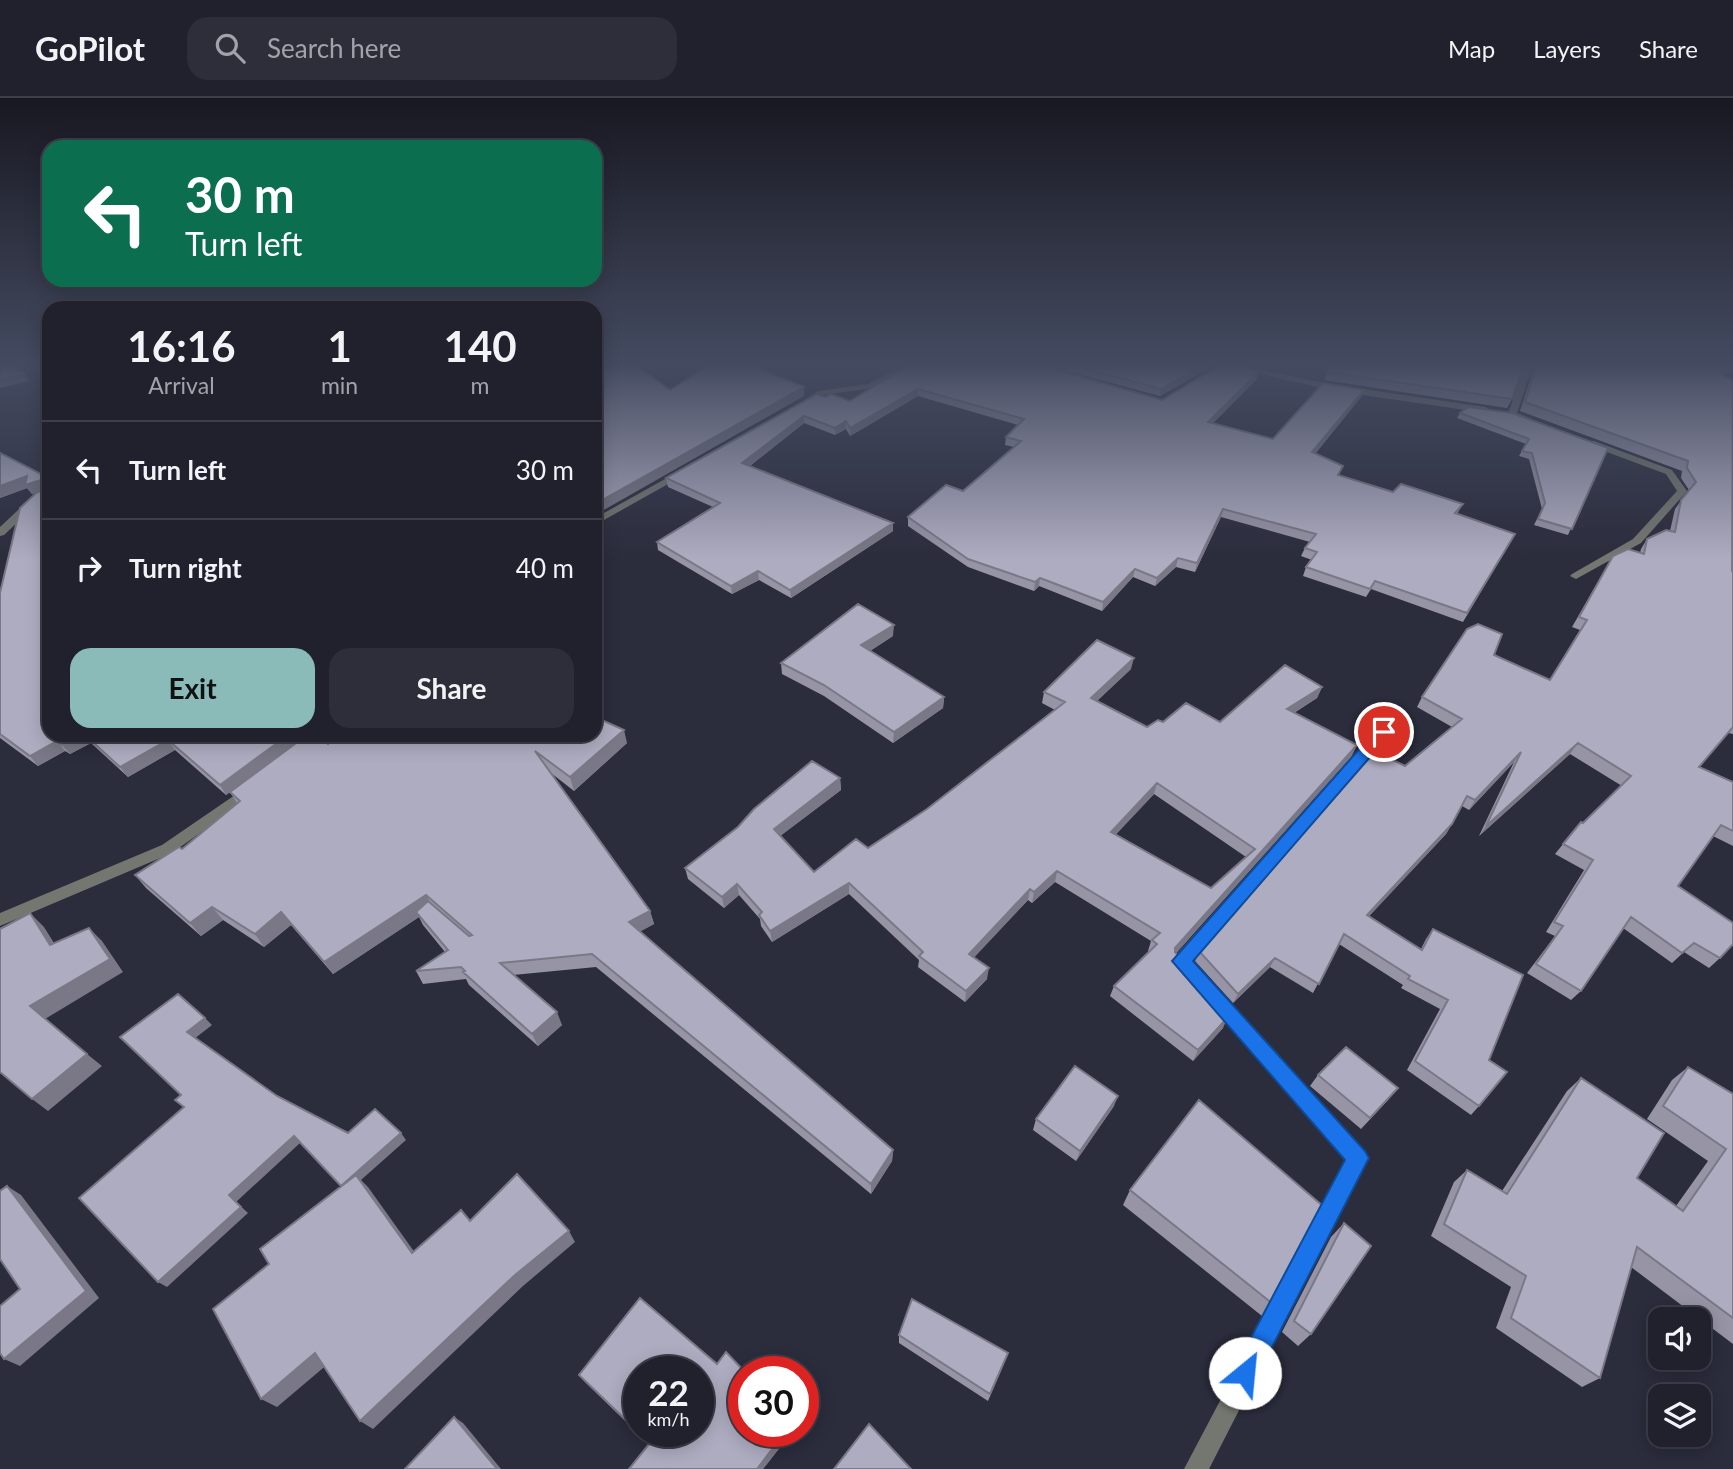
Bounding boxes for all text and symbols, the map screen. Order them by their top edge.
search box [187,17,677,80]
text: GoPilot [35,28,145,68]
icon: search [211,29,249,67]
text: Search here [267,32,401,64]
text: Map [1448,34,1495,63]
text: Layers [1533,34,1601,63]
text: Share [1639,34,1698,63]
text: 30 m [185,165,295,223]
icon: left [70,168,161,259]
text: Turn left [185,224,302,263]
text: 16:16 [127,321,236,371]
text: 1 [327,321,352,371]
text: 140 [444,321,517,371]
text: Arrival [148,371,215,399]
text: min [321,371,358,399]
text: m [471,371,490,399]
icon: left [70,451,108,489]
text: Turn left [129,454,226,486]
text: 30 m [516,454,574,486]
icon: right [70,549,108,587]
text: Turn right [129,552,242,584]
text: 40 m [516,552,574,584]
button: Exit [70,648,315,728]
button: Share [329,648,574,728]
pin [1354,702,1414,762]
icon: arrive [1365,713,1403,751]
map controls [1648,1307,1711,1447]
button: sound [1648,1307,1711,1370]
position arrow [1208,1336,1282,1410]
speed limit sign: 30 [728,1356,819,1447]
text: 22 [648,1371,689,1413]
button: layers [1648,1384,1711,1447]
text: km/h [647,1408,690,1430]

